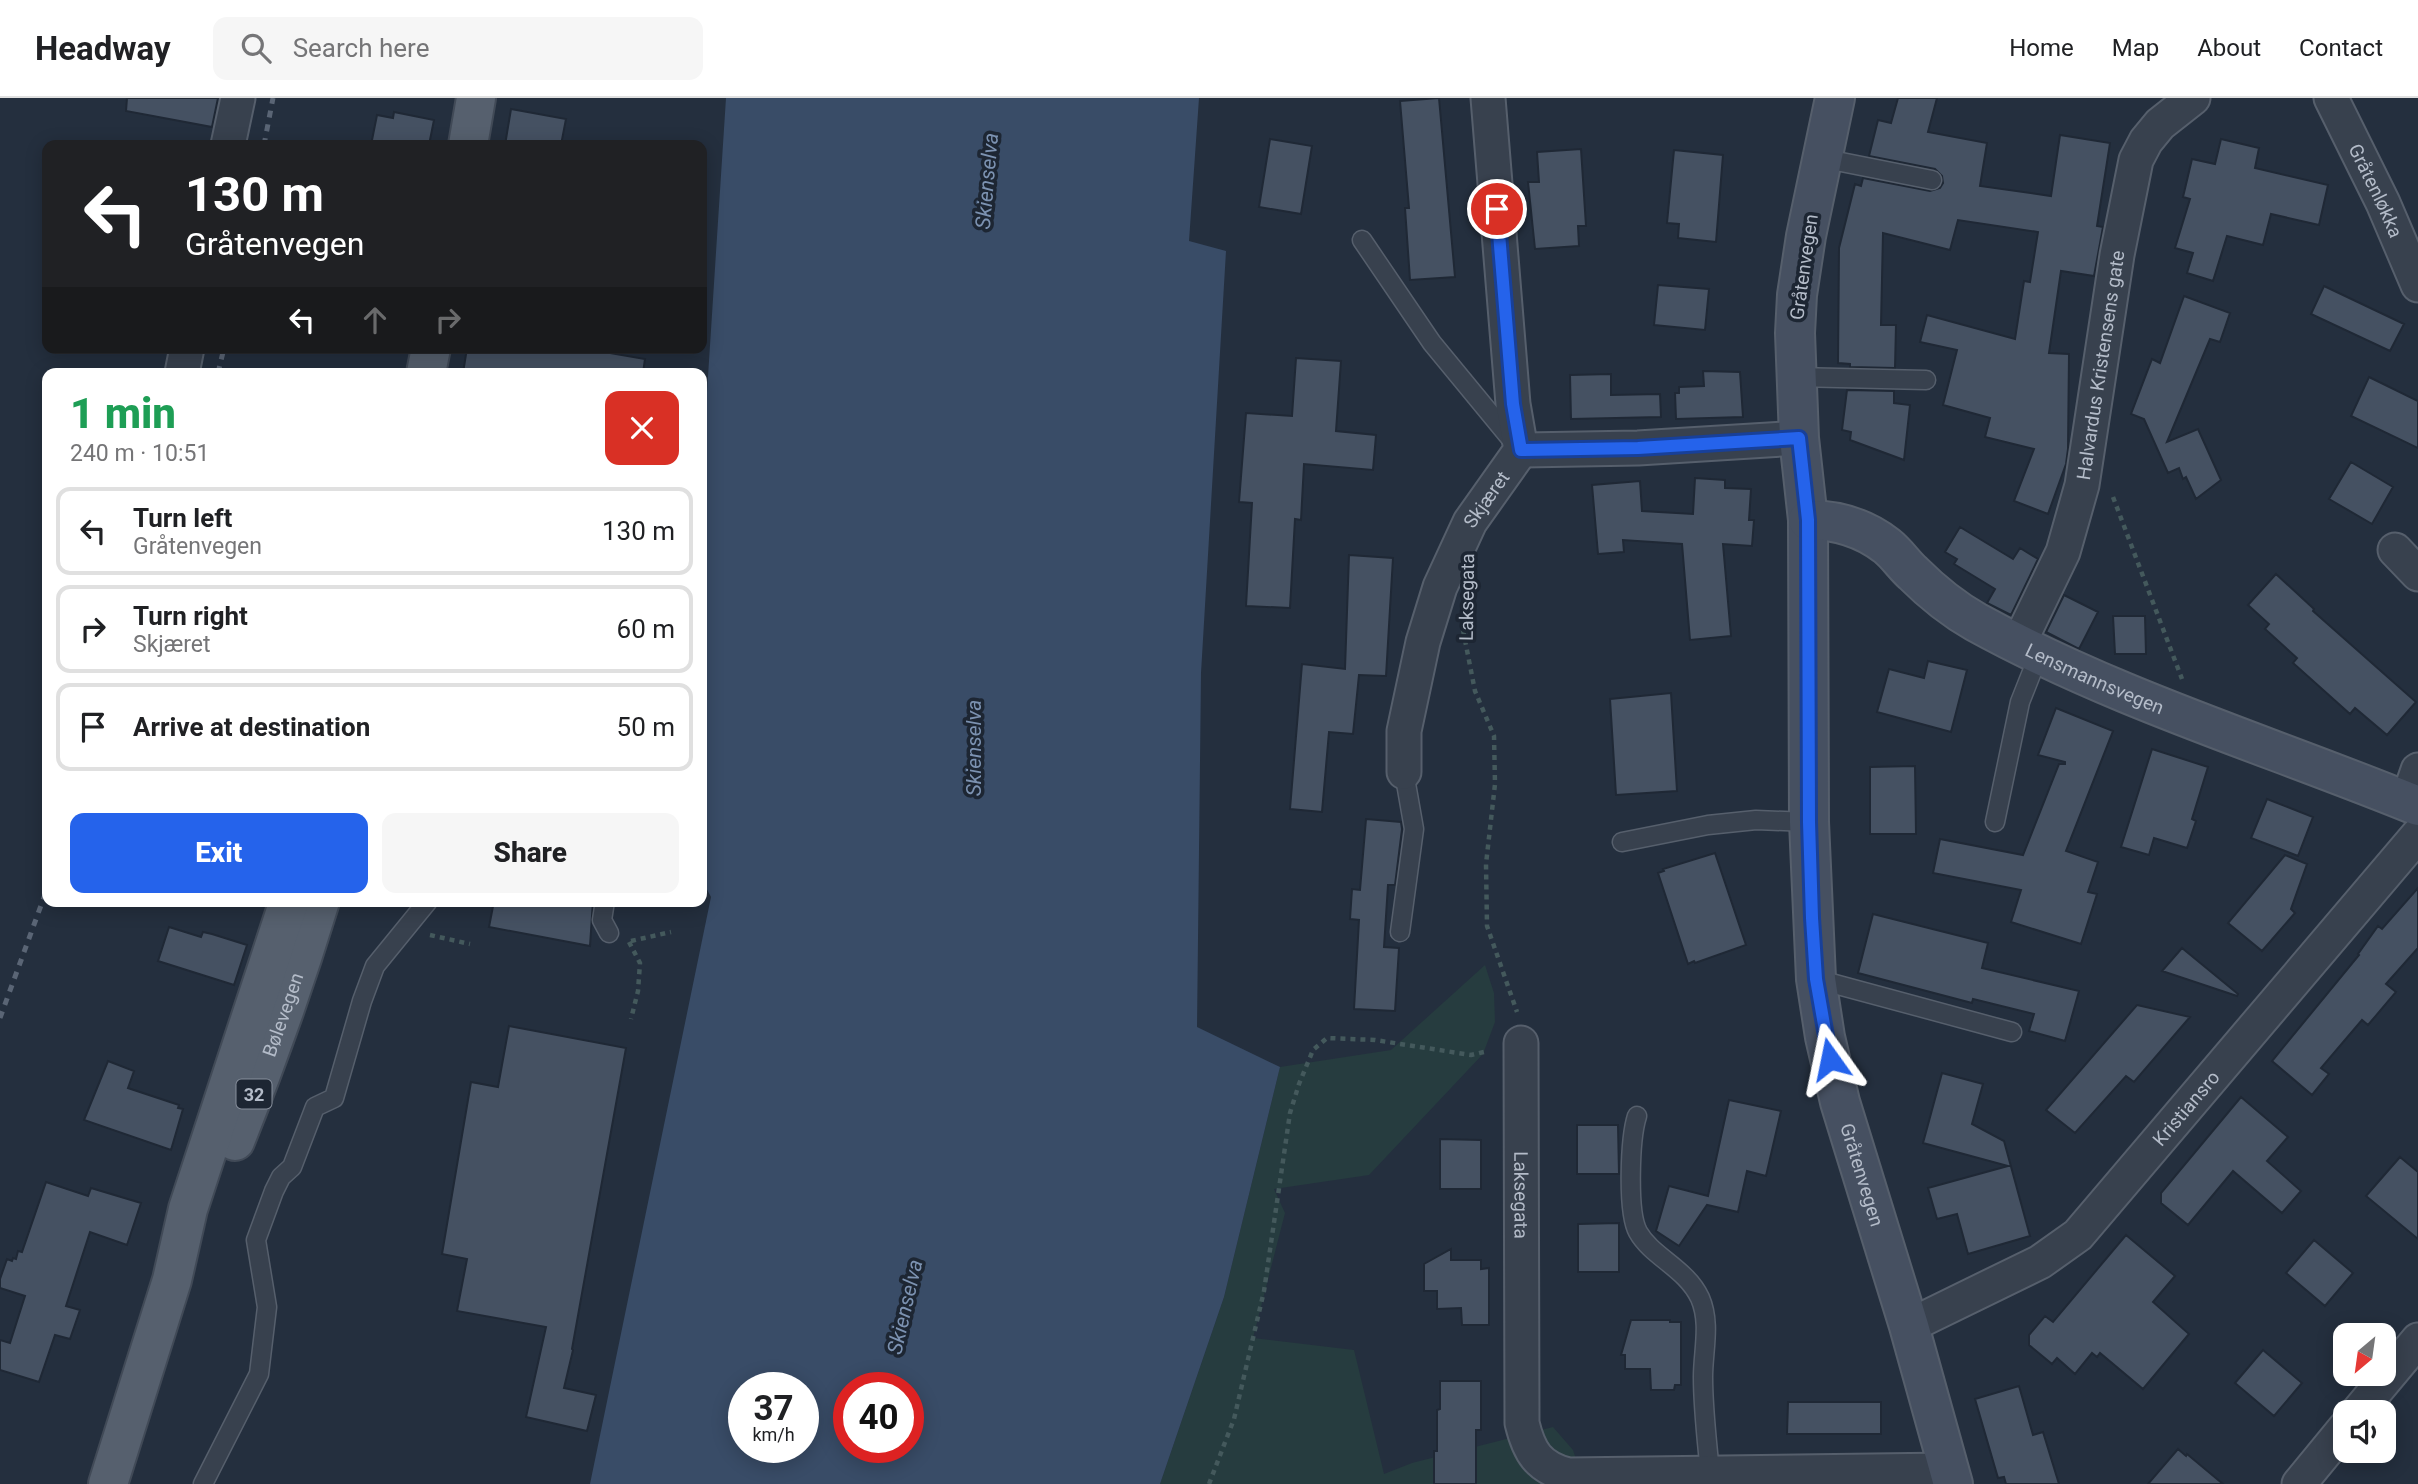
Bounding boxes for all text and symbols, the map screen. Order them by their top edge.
search box [213,17,703,80]
text: Headway [35,29,171,68]
icon: search [237,29,275,67]
text: Search here [293,33,429,63]
text: Home [2009,34,2074,62]
text: Map [2112,34,2159,62]
text: About [2197,34,2261,62]
text: Contact [2299,34,2383,62]
water label: Skienselva [971,132,1003,230]
street label: Gråtenløkka [2344,140,2408,241]
text: 130 m [185,166,324,223]
icon: left [70,168,161,259]
pin [1467,179,1527,239]
icon: arrive [1478,190,1516,228]
street label: Gråtenvegen [1785,213,1823,321]
text: Gråtenvegen [185,225,364,263]
street label: Halvardus Kristensens gate [2071,249,2129,481]
icon: left [283,301,321,339]
icon: ahead [356,301,394,339]
icon: right [429,301,467,339]
text: 1 min [70,389,176,438]
button: close [605,391,679,465]
text: 240 m · 10:51 [70,440,209,467]
street label: Skjæret [1458,466,1514,532]
text: Turn left [133,503,232,533]
icon: left [74,512,112,550]
text: 130 m [602,516,675,546]
text: Gråtenvegen [133,533,262,560]
street label: Laksegata [1455,553,1479,641]
text: Turn right [133,601,248,631]
icon: right [74,610,112,648]
text: 60 m [617,614,675,644]
text: Skjæret [133,631,211,658]
street label: Lensmannsvegen [2022,638,2167,719]
water label: Skienselva [962,700,986,796]
icon: arrive [74,708,112,746]
text: Arrive at destination [133,712,370,742]
text: 50 m [617,712,675,742]
button: Exit [70,813,368,893]
button: Share [382,813,679,893]
street label: Bølevegen [257,970,308,1060]
position arrow [1793,1022,1867,1096]
street label: Kristiansro [2148,1066,2224,1150]
road number: 32 [236,1079,272,1108]
street label: Gråtenvegen [1836,1120,1889,1229]
street label: Laksegata [1510,1151,1533,1239]
water label: Skienselva [882,1257,928,1357]
north arrow [2333,1323,2396,1386]
map controls [2333,1323,2396,1463]
speed limit sign: 40 [833,1372,924,1463]
text: 37 [753,1388,794,1429]
button: sound [2333,1400,2396,1463]
text: km/h [752,1424,795,1445]

